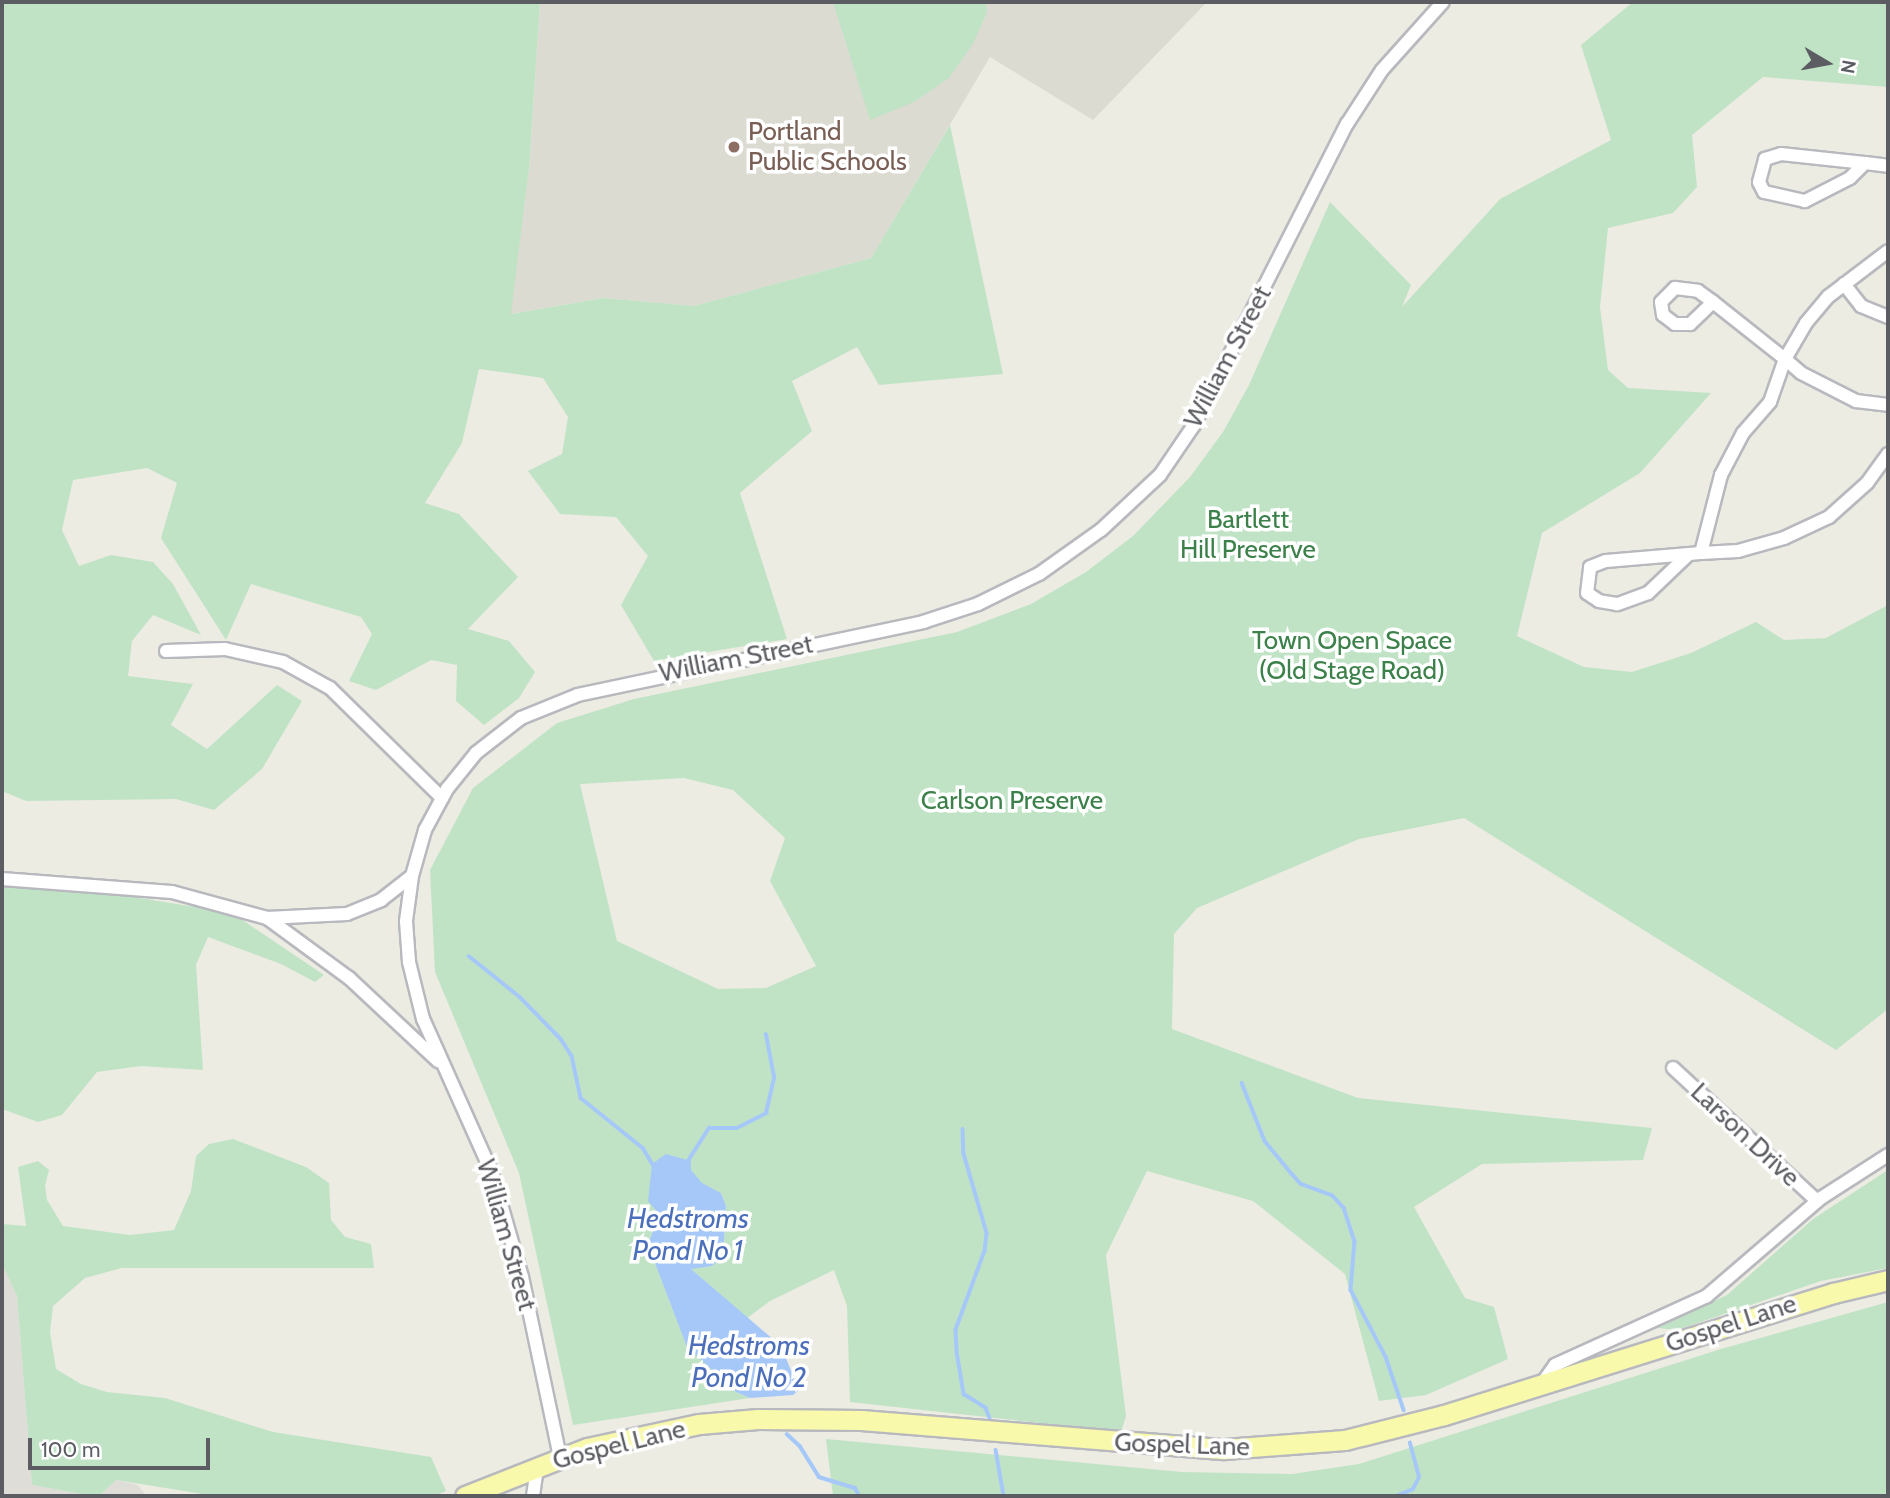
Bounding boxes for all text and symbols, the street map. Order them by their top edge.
north arrow [1792,28,1862,98]
text: N [1836,58,1861,75]
place label: Portland Public Schools [748,116,907,178]
marker: Portland Public Schools [726,139,742,155]
street label: William Street [1178,281,1278,433]
park label: Bartlett Hill Preserve [1180,504,1316,566]
park label: Town Open Space (Old Stage Road) [1252,625,1452,686]
street label: William Street [657,629,815,689]
park label: Carlson Preserve [921,785,1103,817]
street label: Larson Drive [1684,1077,1806,1193]
street label: William Street [470,1156,542,1314]
water label: Hedstroms Pond No 1 [627,1201,749,1267]
street label: Gospel Lane [1662,1288,1800,1360]
water label: Hedstroms Pond No 2 [688,1328,810,1394]
street label: Gospel Lane [549,1413,689,1477]
scale bar [32,1424,214,1468]
street label: Gospel Lane [1114,1427,1250,1463]
text: 100 m [41,1437,100,1462]

